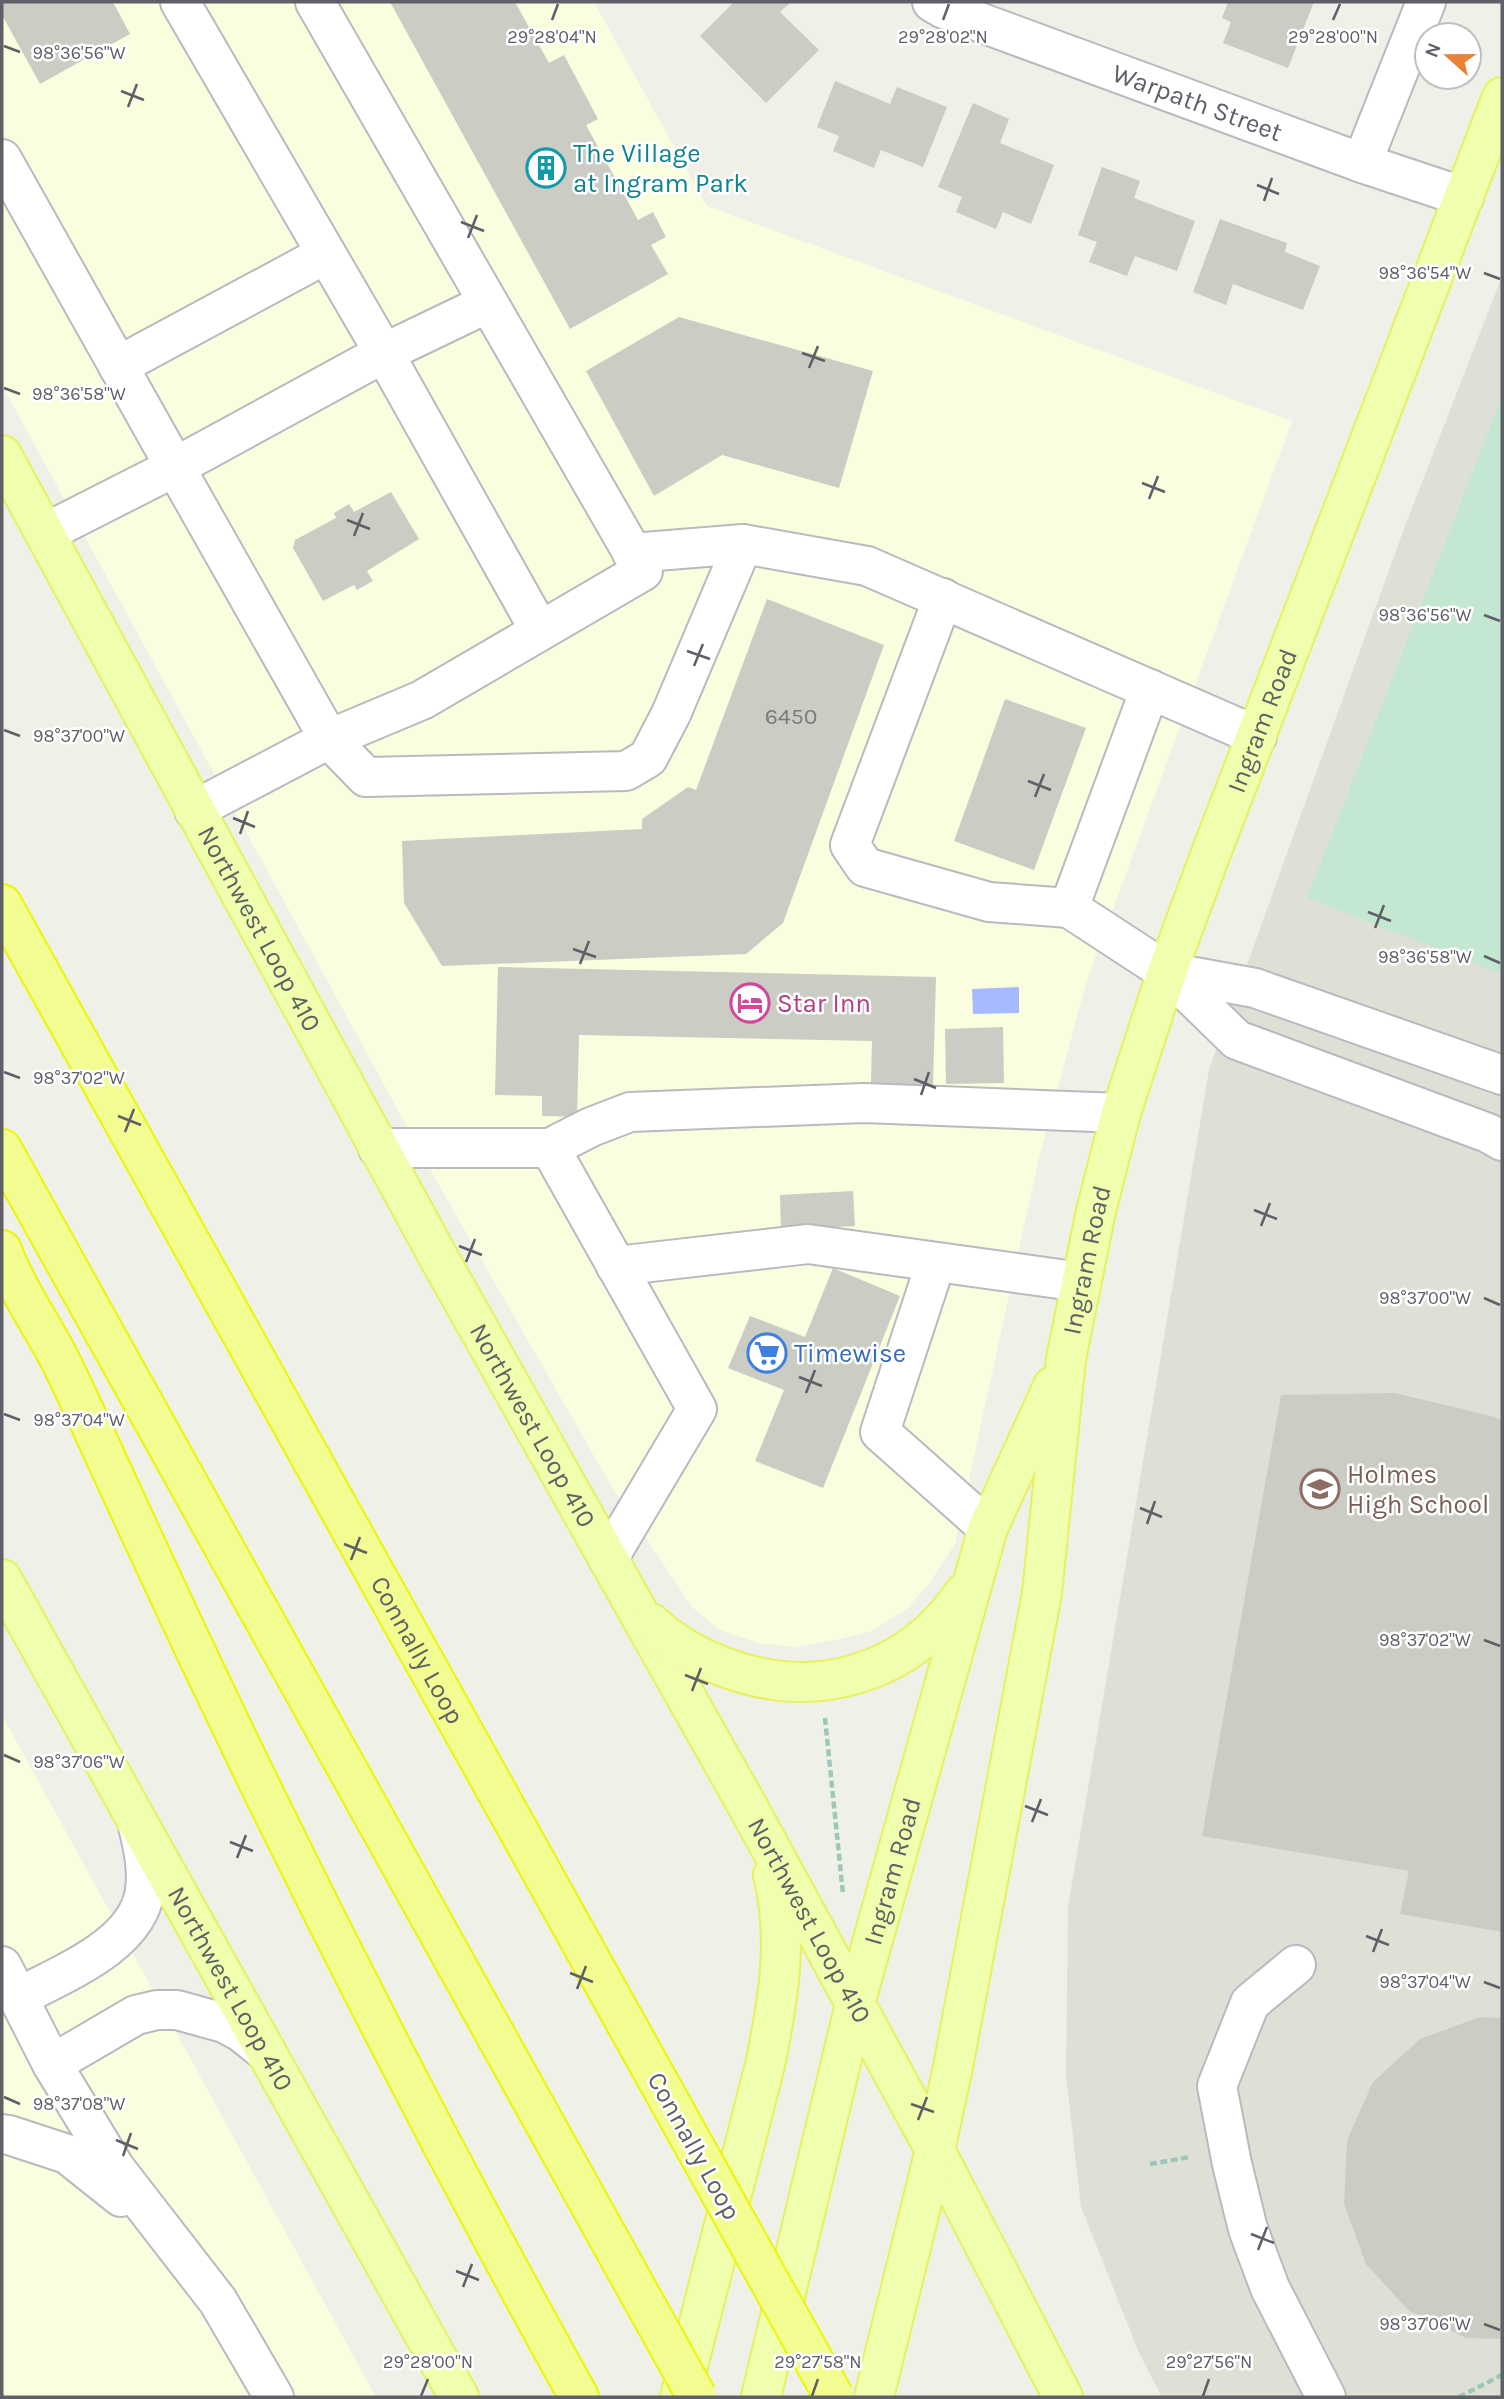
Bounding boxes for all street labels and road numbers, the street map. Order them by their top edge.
street label: Warpath Street [1108,57,1287,148]
street label: Ingram Road [1220,644,1304,797]
street label: Northwest Loop 410 [191,820,328,1037]
street label: Ingram Road [1056,1182,1117,1337]
street label: Northwest Loop 410 [463,1318,603,1533]
street label: Connally Loop [364,1571,471,1729]
street label: Ingram Road [857,1794,927,1948]
street label: Northwest Loop 410 [741,1812,878,2028]
street label: Northwest Loop 410 [161,1881,300,2096]
street label: Connally Loop [641,2067,747,2225]

